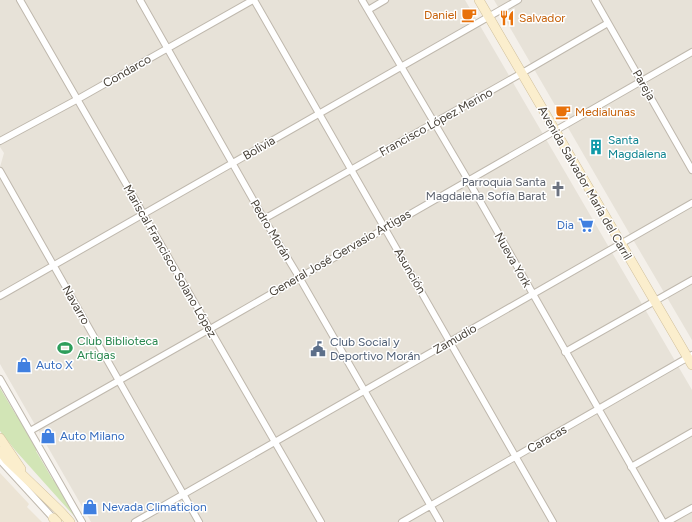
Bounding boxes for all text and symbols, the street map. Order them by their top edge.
cafe icon: Daniel [460,6,478,24]
place label: Daniel [424,8,457,22]
restaurant icon: Salvador [498,9,516,27]
place label: Salvador [519,11,565,25]
street label: Condarco [101,52,153,90]
street label: Pareja [630,67,658,103]
street label: Francisco López Merino [377,85,495,159]
cafe icon: Medialunas [554,103,572,121]
street label: Avenida Salvador María del Carril [535,104,635,262]
place label: Medialunas [575,105,636,119]
street label: Bolivia [240,133,278,163]
place label: Santa Magdalena [608,133,666,161]
building icon: Santa Magdalena [587,138,605,156]
place label: Parroquia Santa Magdalena Sofía Barat [426,175,546,203]
church icon: Parroquia Santa Magdalena Sofía Barat [549,180,567,198]
street label: Mariscal Francisco Solano López [120,182,220,340]
street label: Pedro Morán [247,197,295,263]
street label: General José Gervasio Artigas [267,206,414,299]
supermarket icon: Dia [577,216,595,234]
place label: Dia [557,218,574,232]
street label: Nueva York [492,230,534,290]
street label: Asunción [391,246,429,296]
street label: Navarro [59,283,93,327]
street label: Zamudio [431,321,479,357]
place label: Club Biblioteca Artigas [77,334,158,362]
place label: Club Social y Deportivo Morán [330,335,421,363]
sports icon: Club Biblioteca Artigas [56,339,74,357]
public building icon: Club Social y Deportivo Morán [309,340,327,358]
shop icon: Auto X [15,356,33,374]
place label: Auto X [36,358,73,372]
street label: Caracas [525,422,570,456]
shop icon: Auto Milano [39,427,57,445]
place label: Auto Milano [60,429,125,443]
shop icon: Nevada Climaticion [81,498,99,516]
place label: Nevada Climaticion [102,500,207,514]

